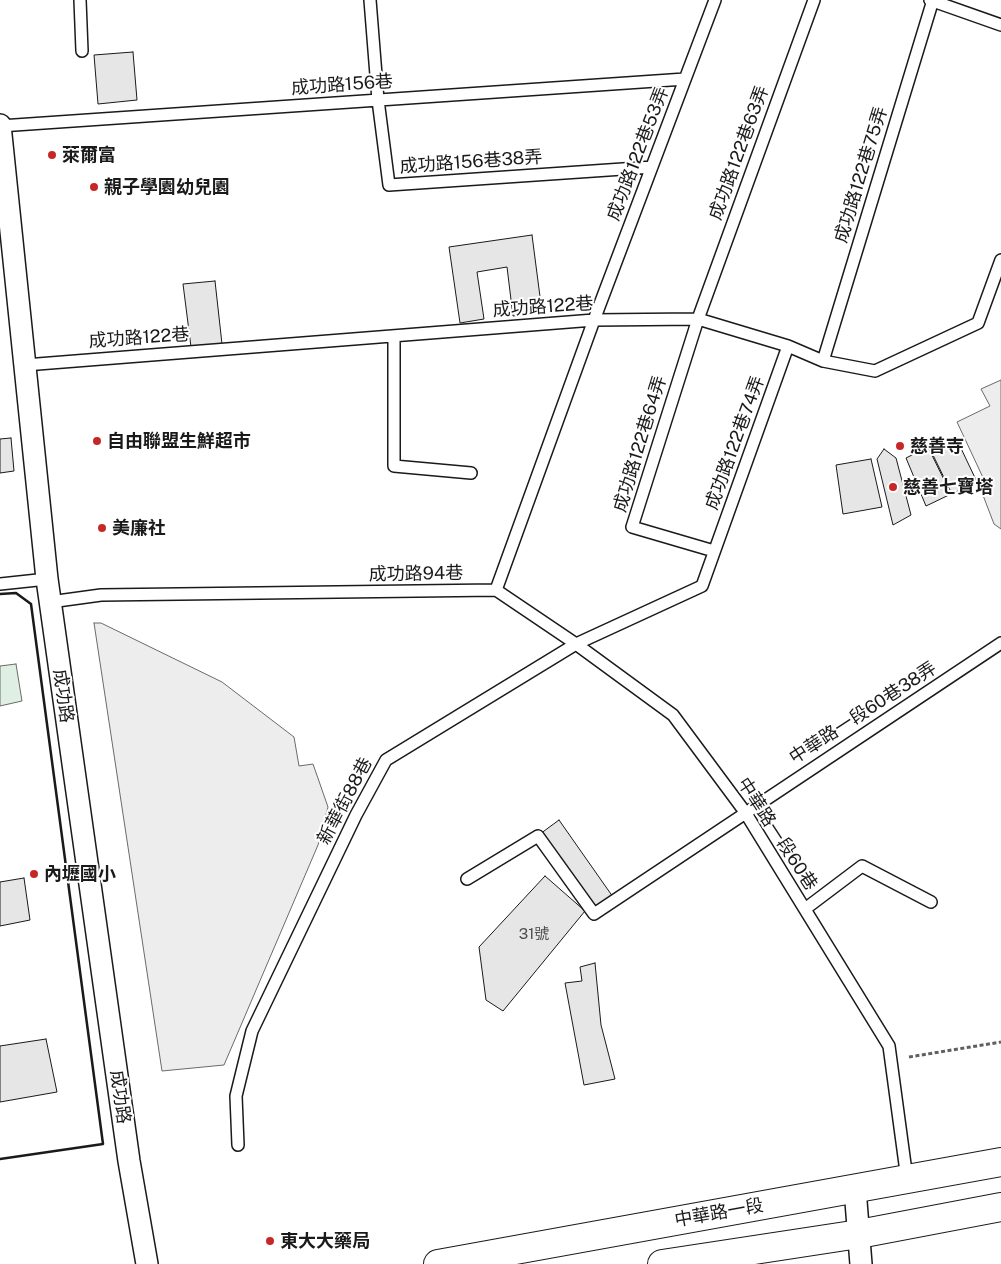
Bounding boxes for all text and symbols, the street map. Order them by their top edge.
street label: 成功路156巷 [290,71,394,99]
street label: 成功路122巷63弄 [705,83,773,223]
street label: 成功路122巷53弄 [603,84,673,224]
street label: 成功路122巷75弄 [830,104,892,246]
place label: 萊爾富 [62,144,116,166]
street label: 成功路156巷38弄 [399,146,543,178]
marker: 萊爾富 [46,149,58,161]
place label: 親子學園幼兒園 [104,176,230,198]
marker: 親子學園幼兒園 [88,181,100,193]
street label: 成功路122巷 [492,293,594,321]
street label: 成功路122巷 [88,324,190,352]
street label: 成功路122巷64弄 [609,373,671,515]
street label: 成功路122巷74弄 [701,373,769,513]
place label: 自由聯盟生鮮超市 [107,430,251,452]
marker: 自由聯盟生鮮超市 [91,435,103,447]
place label: 慈善寺 [910,435,964,457]
marker: 慈善寺 [894,440,906,452]
place label: 慈善七寶塔 [903,476,993,498]
marker: 慈善七寶塔 [887,481,899,493]
place label: 美廉社 [112,517,166,539]
marker: 美廉社 [96,522,108,534]
street label: 成功路94巷 [369,562,463,586]
street label: 中華路一段60巷38弄 [785,657,941,769]
street label: 成功路 [49,668,77,724]
street label: 新華街88巷 [313,754,377,848]
street label: 中華路一段60巷 [733,774,821,894]
place label: 內壢國小 [44,863,116,885]
marker: 內壢國小 [28,868,40,880]
house number: 31號 [519,925,549,943]
street label: 成功路 [106,1069,134,1125]
street label: 中華路一段 [673,1195,765,1231]
place label: 東大大藥局 [280,1230,370,1252]
marker: 東大大藥局 [264,1235,276,1247]

